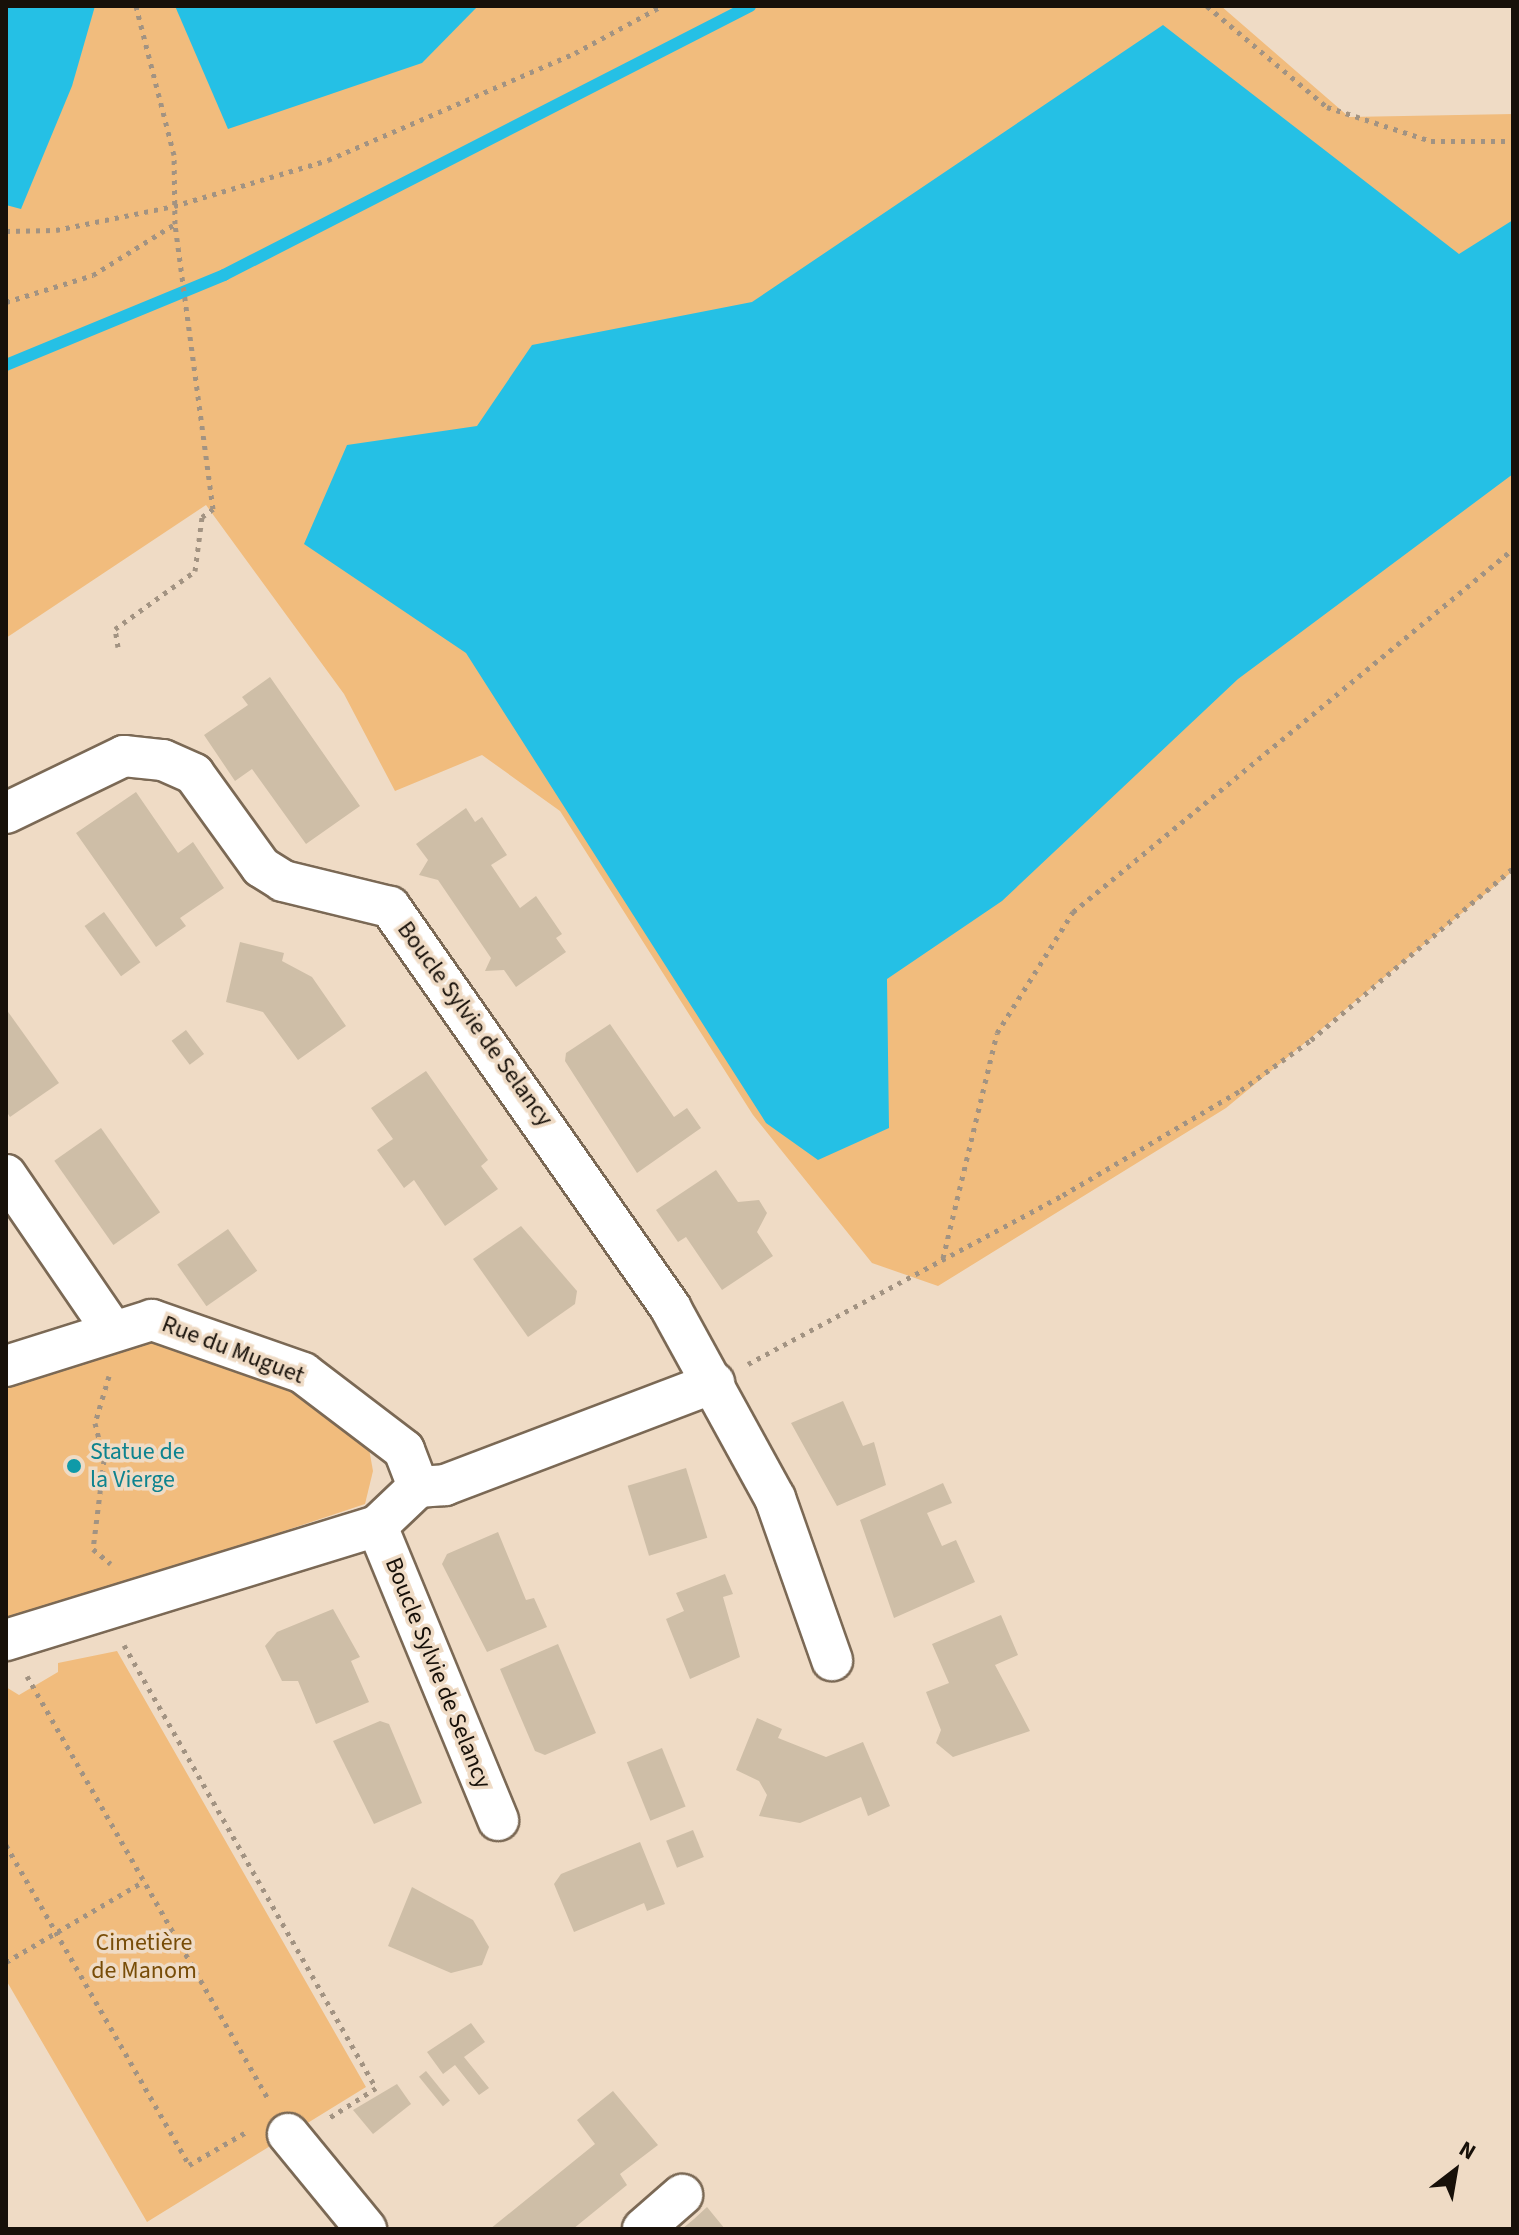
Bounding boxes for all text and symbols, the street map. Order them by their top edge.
street label: Boucle Sylvie de Selancy [391,916,559,1132]
street label: Rue du Muguet [158,1310,308,1390]
place label: Statue de la Vierge [90,1438,185,1494]
marker: Statue de la Vierge [65,1457,83,1475]
street label: Boucle Sylvie de Selancy [379,1553,497,1793]
park label: Cimetière de Manom [91,1929,197,1985]
north arrow [1415,2131,1495,2211]
text: N [1453,2133,1482,2168]

